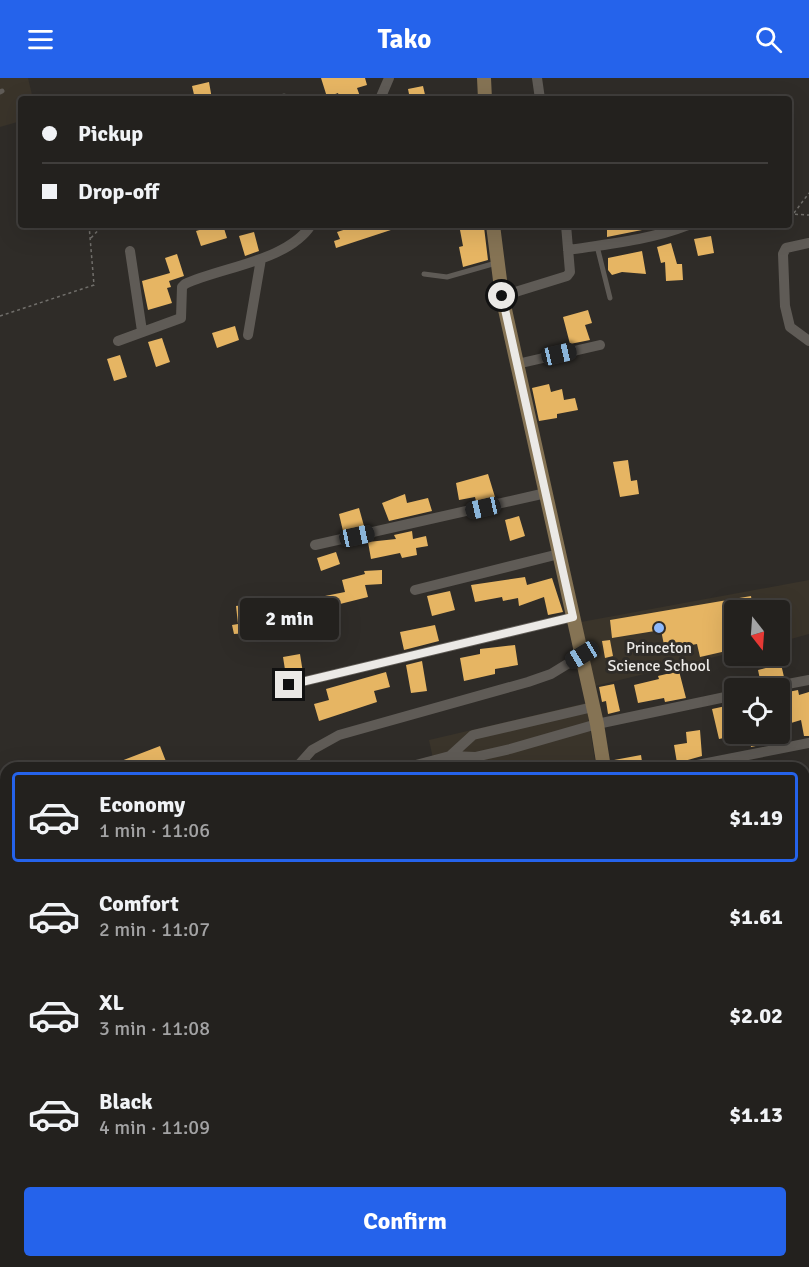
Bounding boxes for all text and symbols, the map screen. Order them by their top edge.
icon: menu [24,23,57,56]
text: Tako [378,23,431,56]
icon: search [752,23,785,56]
text: Pickup [78,120,143,147]
text: Drop-off [78,178,159,205]
route start [488,282,515,309]
car [539,341,579,367]
car [463,495,503,521]
car [338,523,376,549]
callout: 2 min [240,598,338,640]
north arrow [724,600,790,666]
map controls [724,600,790,744]
text: 2 min [265,606,314,631]
marker: Princeton Science School [652,621,666,635]
car [562,638,602,672]
place label: Princeton Science School [607,638,711,676]
route end [275,671,302,698]
button: locate [724,678,790,744]
icon: car [27,790,81,844]
text: Economy [99,791,185,818]
text: $1.19 [729,804,783,831]
text: 1 min · 11:06 [99,818,210,843]
icon: car [27,889,81,943]
text: Comfort [99,890,179,917]
text: $1.61 [729,903,783,930]
text: 2 min · 11:07 [99,917,210,942]
icon: car [27,988,81,1042]
text: XL [99,989,124,1016]
text: $2.02 [729,1002,783,1029]
text: 3 min · 11:08 [99,1016,210,1041]
icon: car [27,1087,81,1141]
text: Black [99,1088,153,1115]
text: $1.13 [729,1101,783,1128]
text: 4 min · 11:09 [99,1115,210,1140]
button: Confirm [24,1187,786,1256]

